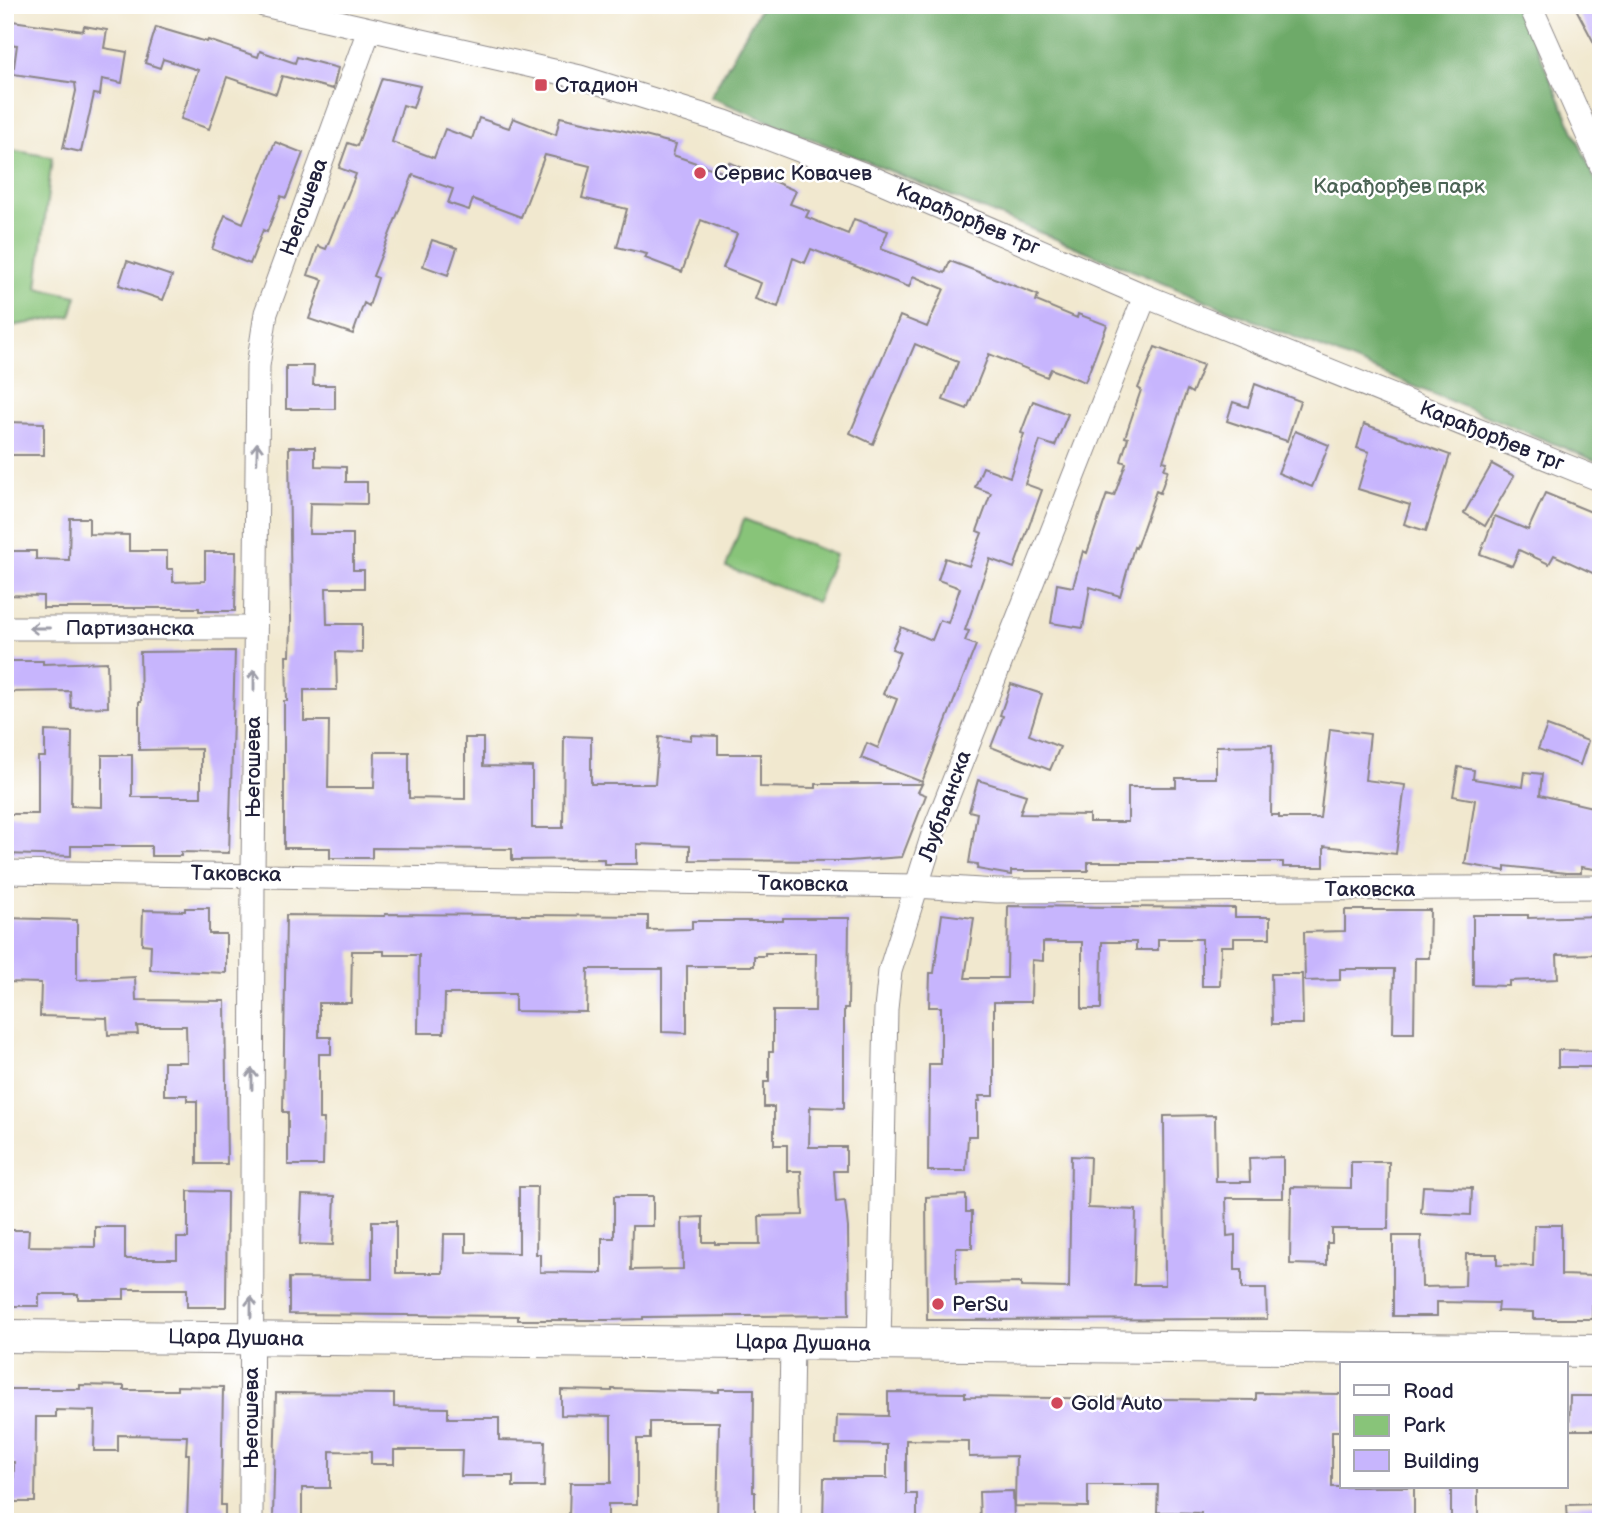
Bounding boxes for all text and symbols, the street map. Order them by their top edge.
place label: Стадион [555,73,638,98]
marker: Стадион [533,77,549,93]
street label: Његошева [275,154,333,259]
place label: Сервис Ковачев [714,161,872,186]
marker: Сервис Ковачев [692,165,708,181]
park label: Карађорђев парк [1313,174,1485,199]
street label: Карађорђев трг [892,177,1044,261]
street label: Карађорђев трг [1416,396,1568,476]
one-way arrow [250,441,264,464]
street label: Партизанска [66,616,195,641]
one-way arrow [28,621,51,635]
one-way arrow [247,669,261,692]
street label: Његошева [241,716,266,818]
street label: Љубљанска [913,747,977,866]
street label: Таковска [190,861,282,887]
street label: Таковска [757,871,849,897]
street label: Таковска [1325,877,1416,902]
one-way arrow [245,1068,259,1091]
place label: PerSu [952,1292,1009,1317]
one-way arrow [244,1295,258,1318]
marker: PerSu [930,1296,946,1312]
street label: Цара Душана [168,1324,305,1352]
street label: Цара Душана [735,1329,872,1357]
legend [1340,1362,1568,1488]
street label: Његошева [239,1367,264,1469]
text: Road [1403,1379,1454,1404]
place label: Gold Auto [1071,1391,1163,1416]
marker: Gold Auto [1049,1395,1065,1411]
text: Park [1403,1413,1446,1438]
text: Building [1403,1449,1479,1474]

